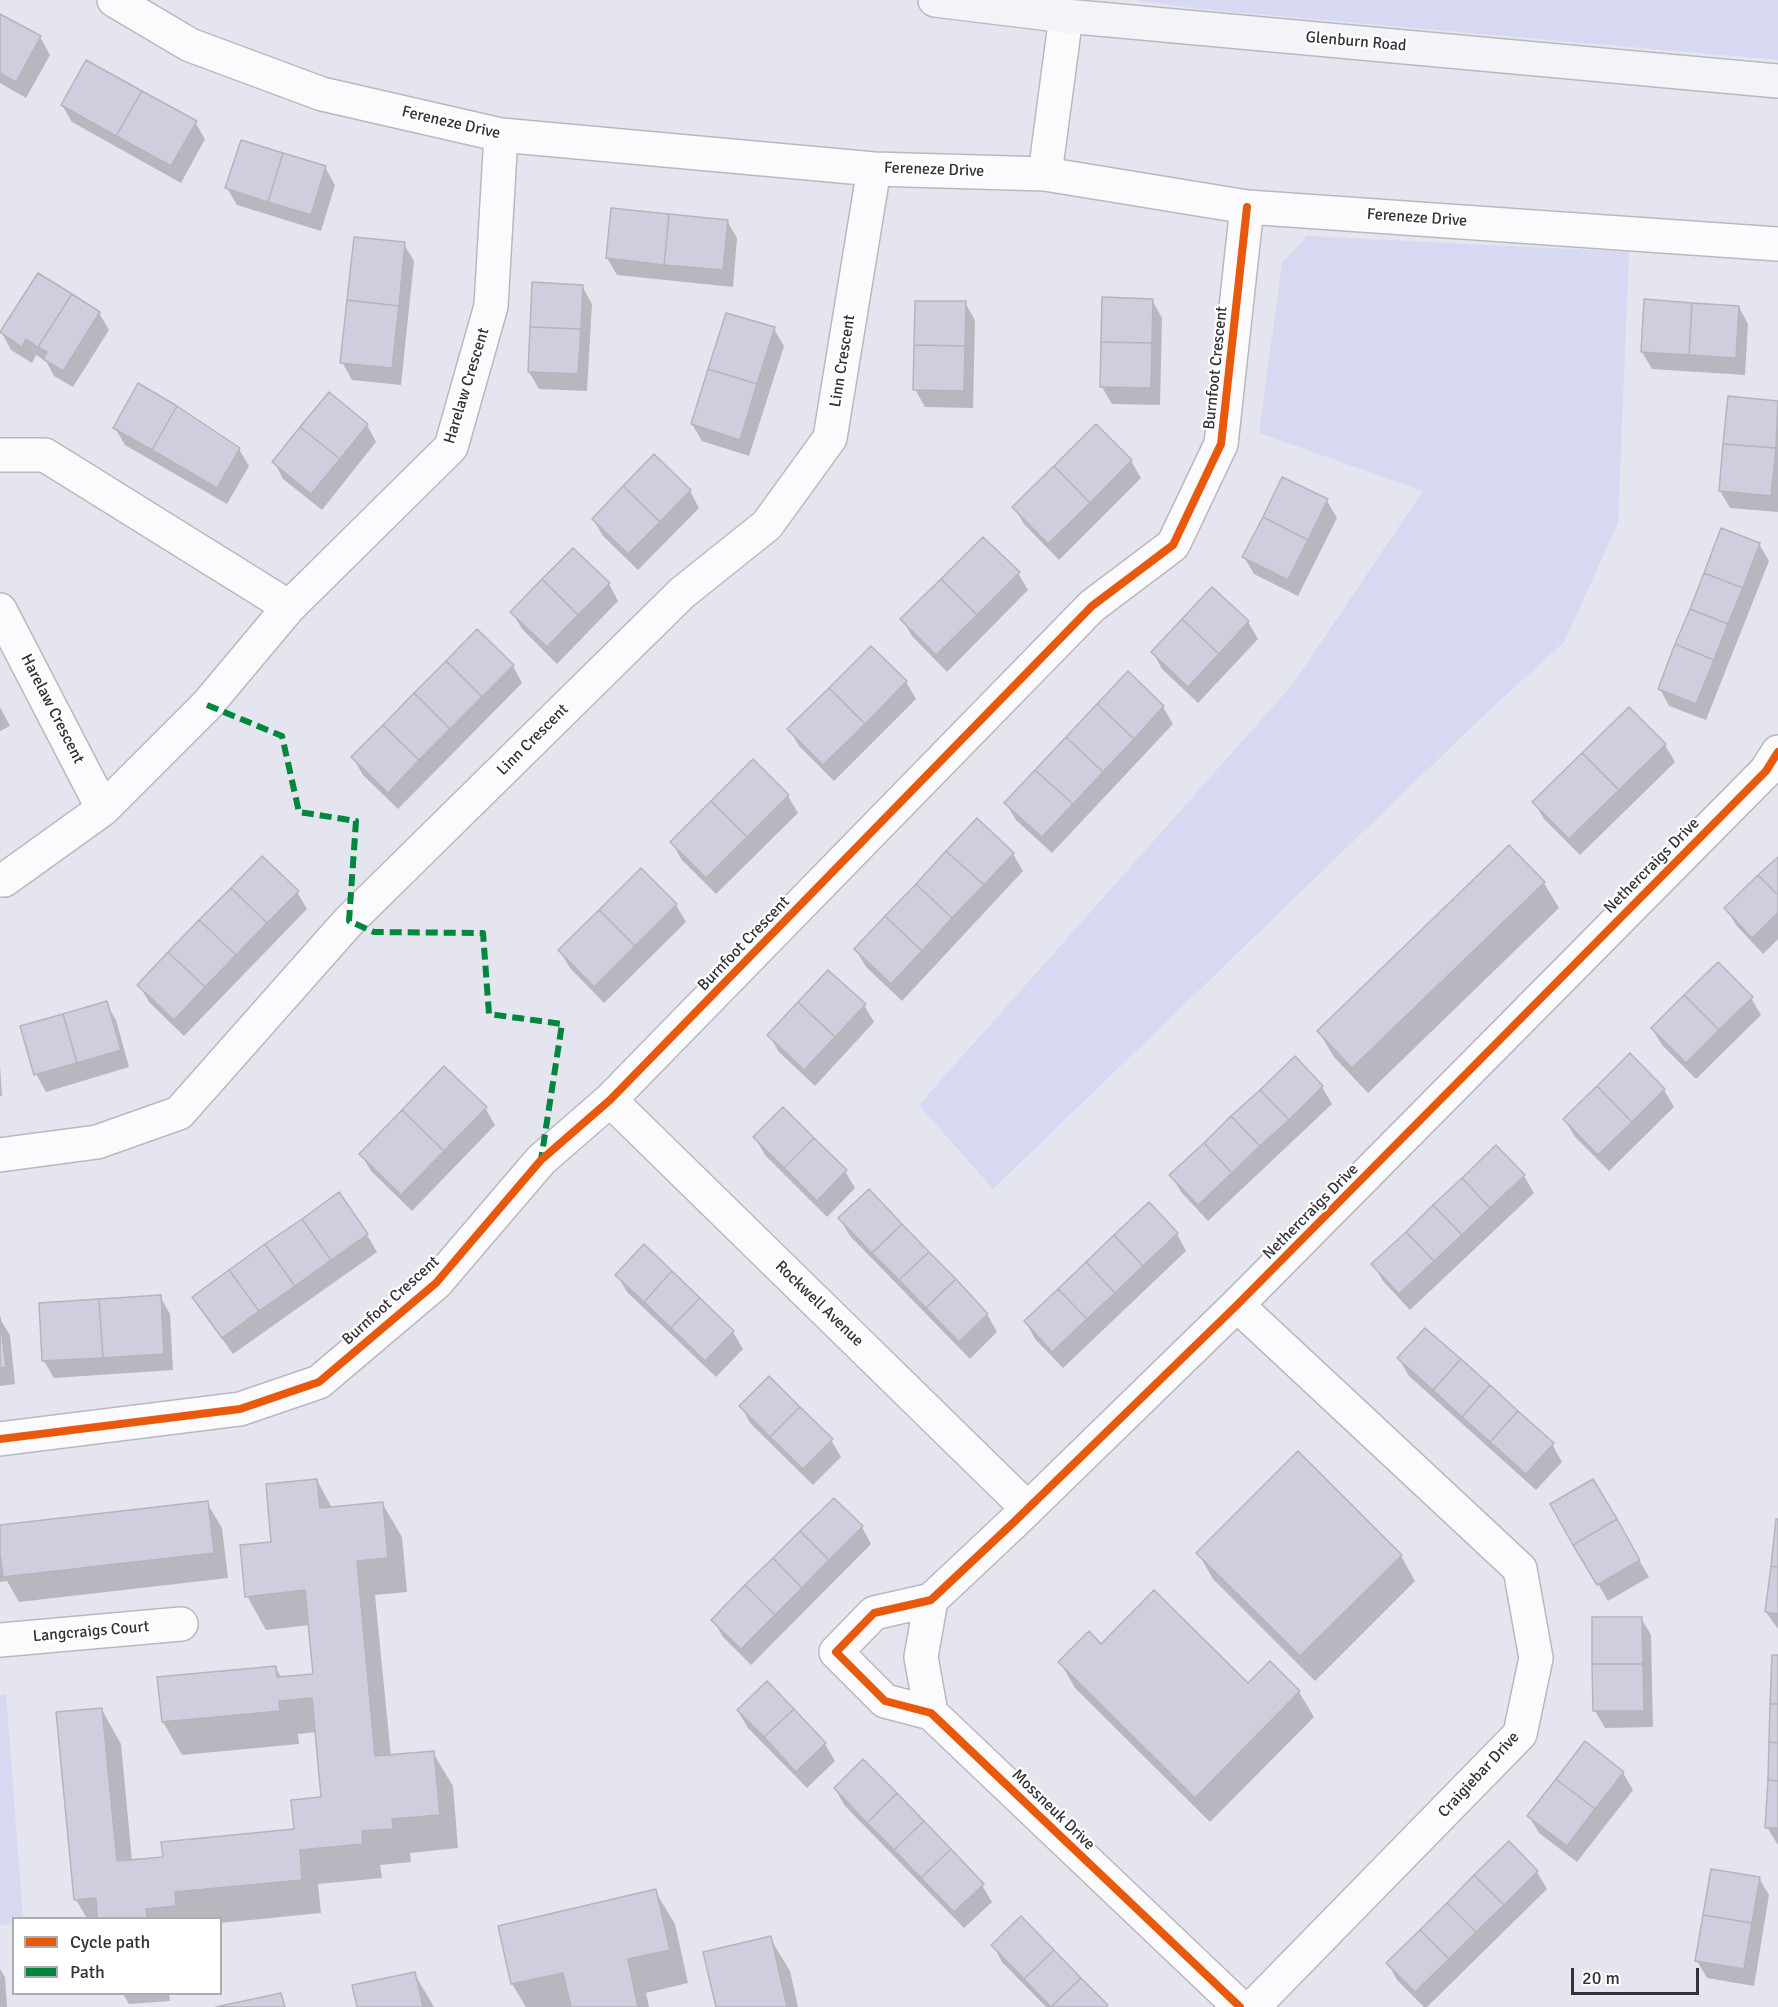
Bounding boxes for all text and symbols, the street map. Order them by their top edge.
street label: Glenburn Road [1305,28,1407,56]
street label: Fereneze Drive [400,102,502,144]
street label: Fereneze Drive [883,159,985,181]
street label: Fereneze Drive [1366,205,1468,231]
street label: Burnfoot Crescent [1200,305,1232,431]
street label: Linn Crescent [826,313,860,409]
street label: Harelaw Crescent [440,326,494,446]
street label: Harelaw Crescent [16,651,88,767]
street label: Linn Crescent [493,700,573,780]
street label: Nethercraigs Drive [1600,814,1704,918]
street label: Burnfoot Crescent [694,893,794,995]
street label: Nethercraigs Drive [1259,1160,1363,1264]
street label: Burnfoot Crescent [339,1252,443,1350]
street label: Rockwell Avenue [771,1257,867,1351]
street label: Langcraigs Court [32,1617,150,1647]
street label: Craigiebar Drive [1434,1728,1524,1822]
street label: Mossneuk Drive [1007,1766,1099,1854]
legend [12,1917,222,1995]
text: Cycle path [70,1931,150,1953]
scale bar [1574,1956,1702,1994]
text: Path [70,1961,105,1983]
text: 20 m [1582,1967,1620,1989]

